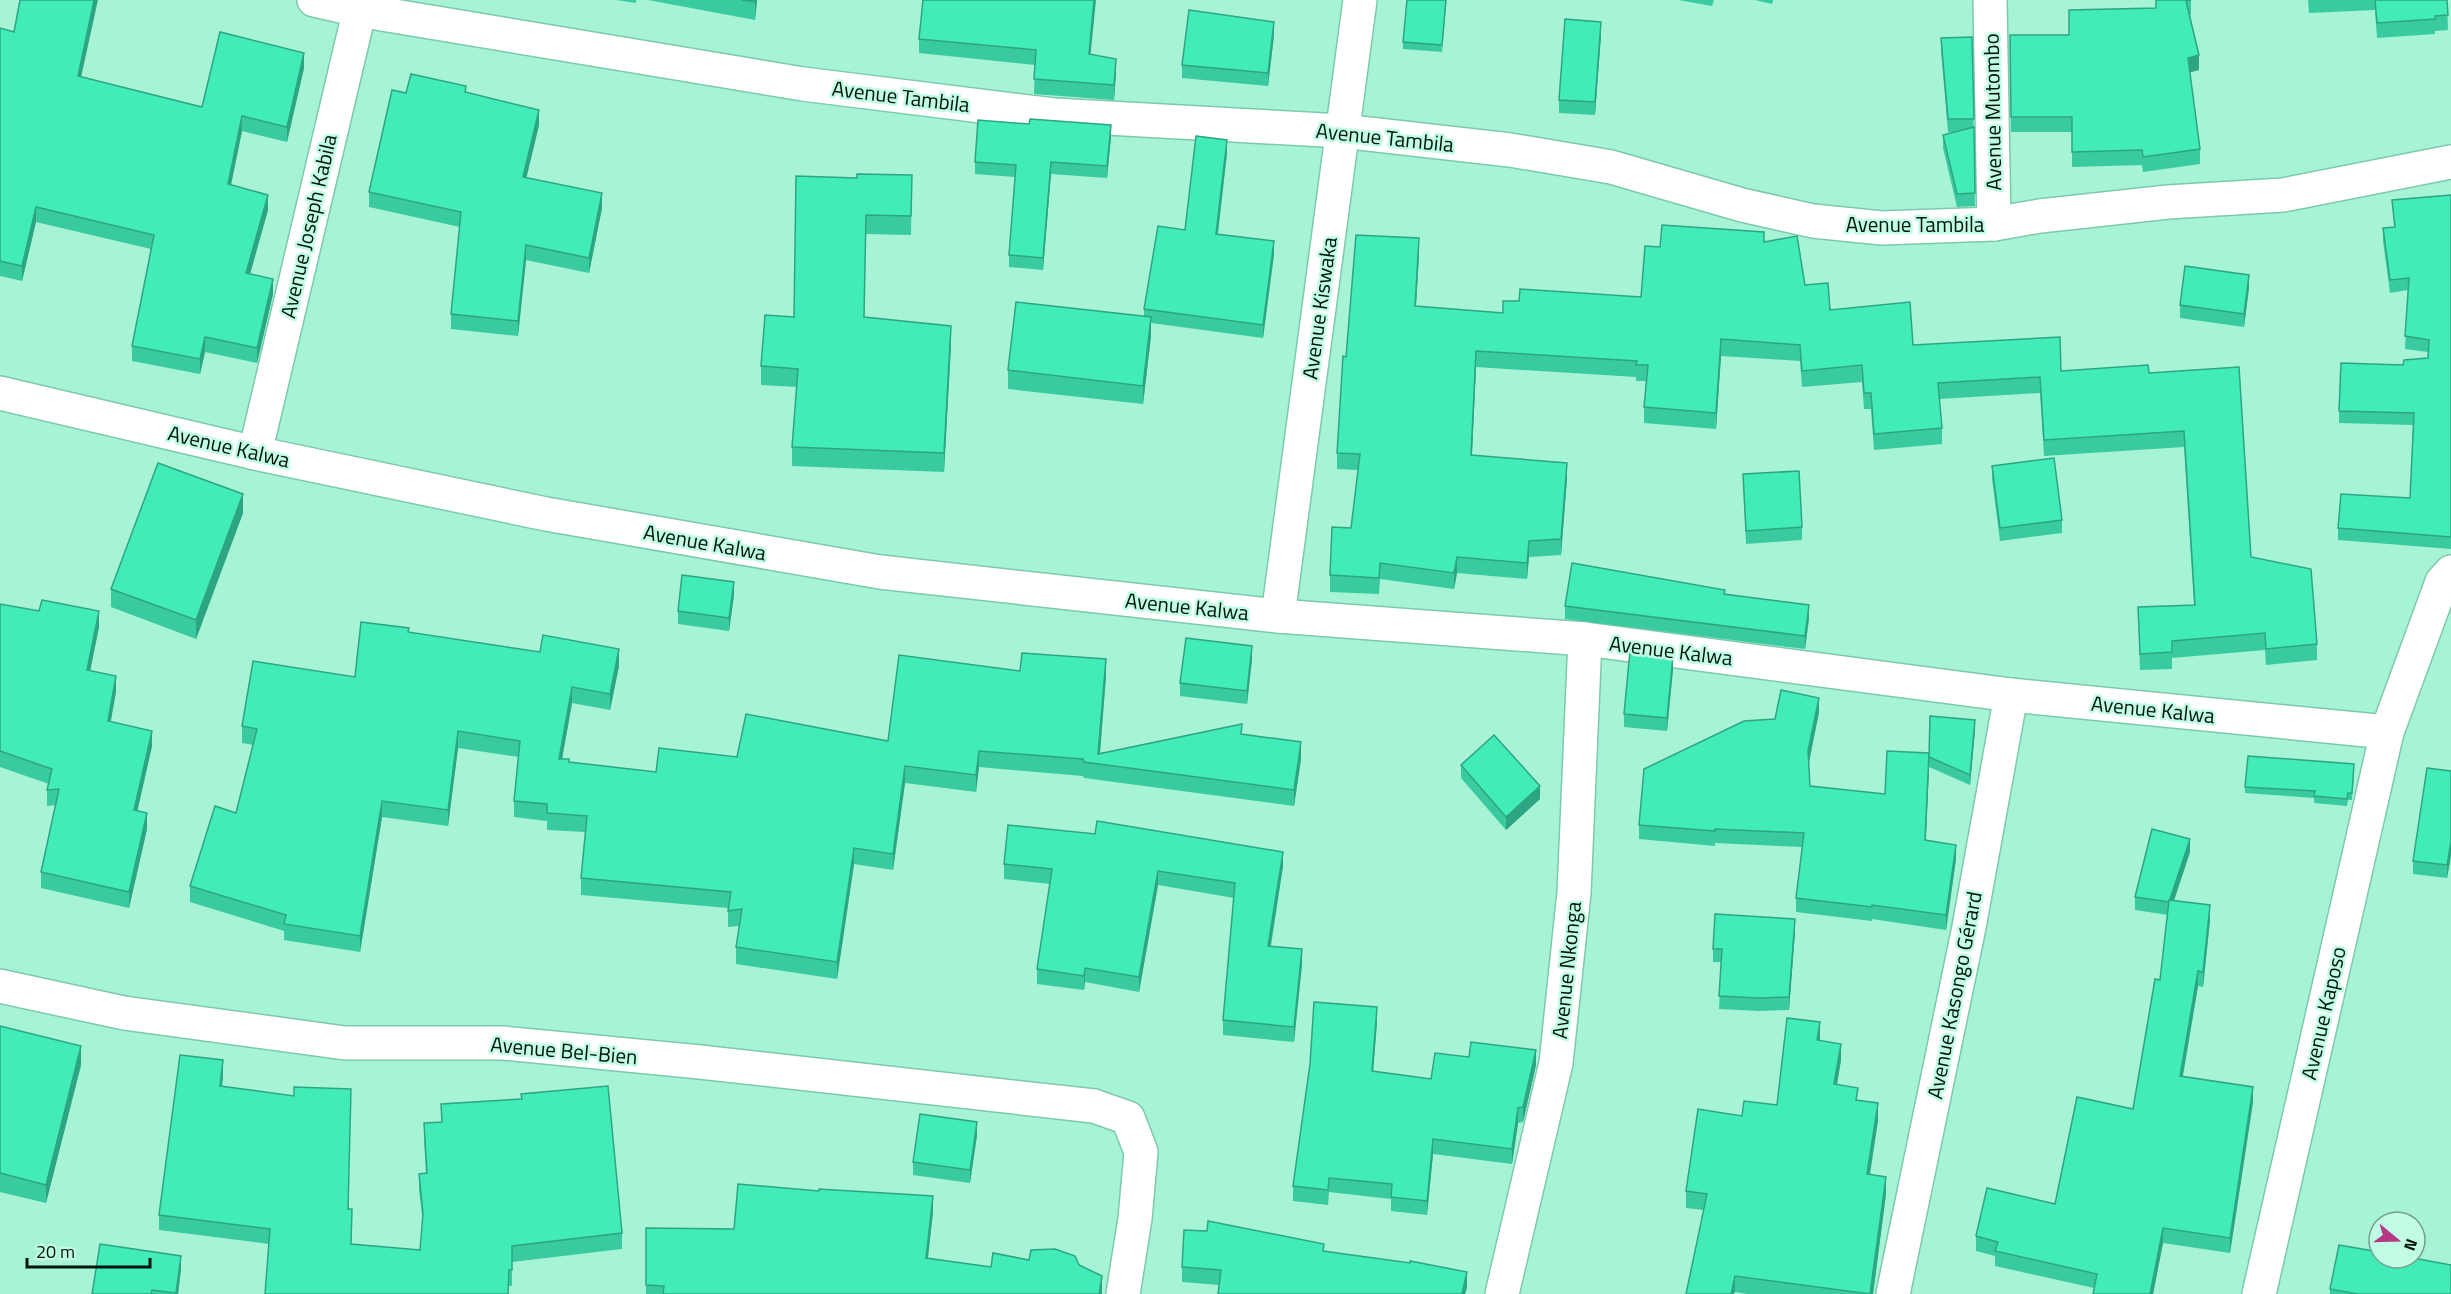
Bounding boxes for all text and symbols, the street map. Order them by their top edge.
street label: Avenue Mutombo [1975,33,2009,191]
street label: Avenue Tambila [830,72,972,120]
street label: Avenue Tambila [1314,114,1456,160]
street label: Avenue Joseph Kabila [271,130,345,321]
street label: Avenue Tambila [1846,208,1985,240]
street label: Avenue Kiswaka [1293,234,1345,381]
street label: Avenue Kalwa [165,416,293,476]
street label: Avenue Kalwa [641,515,769,569]
street label: Avenue Kalwa [1124,584,1251,628]
street label: Avenue Kalwa [1607,627,1735,673]
street label: Avenue Kalwa [2090,687,2217,731]
street label: Avenue Kasongo Gérard [1918,888,1990,1102]
street label: Avenue Nkonga [1543,899,1589,1040]
street label: Avenue Kaposo [2292,943,2354,1083]
street label: Avenue Bel-Bien [489,1028,639,1072]
north arrow [2367,1210,2427,1270]
scale bar [27,1231,150,1269]
text: N [2398,1236,2424,1254]
text: 20 m [36,1238,75,1265]

